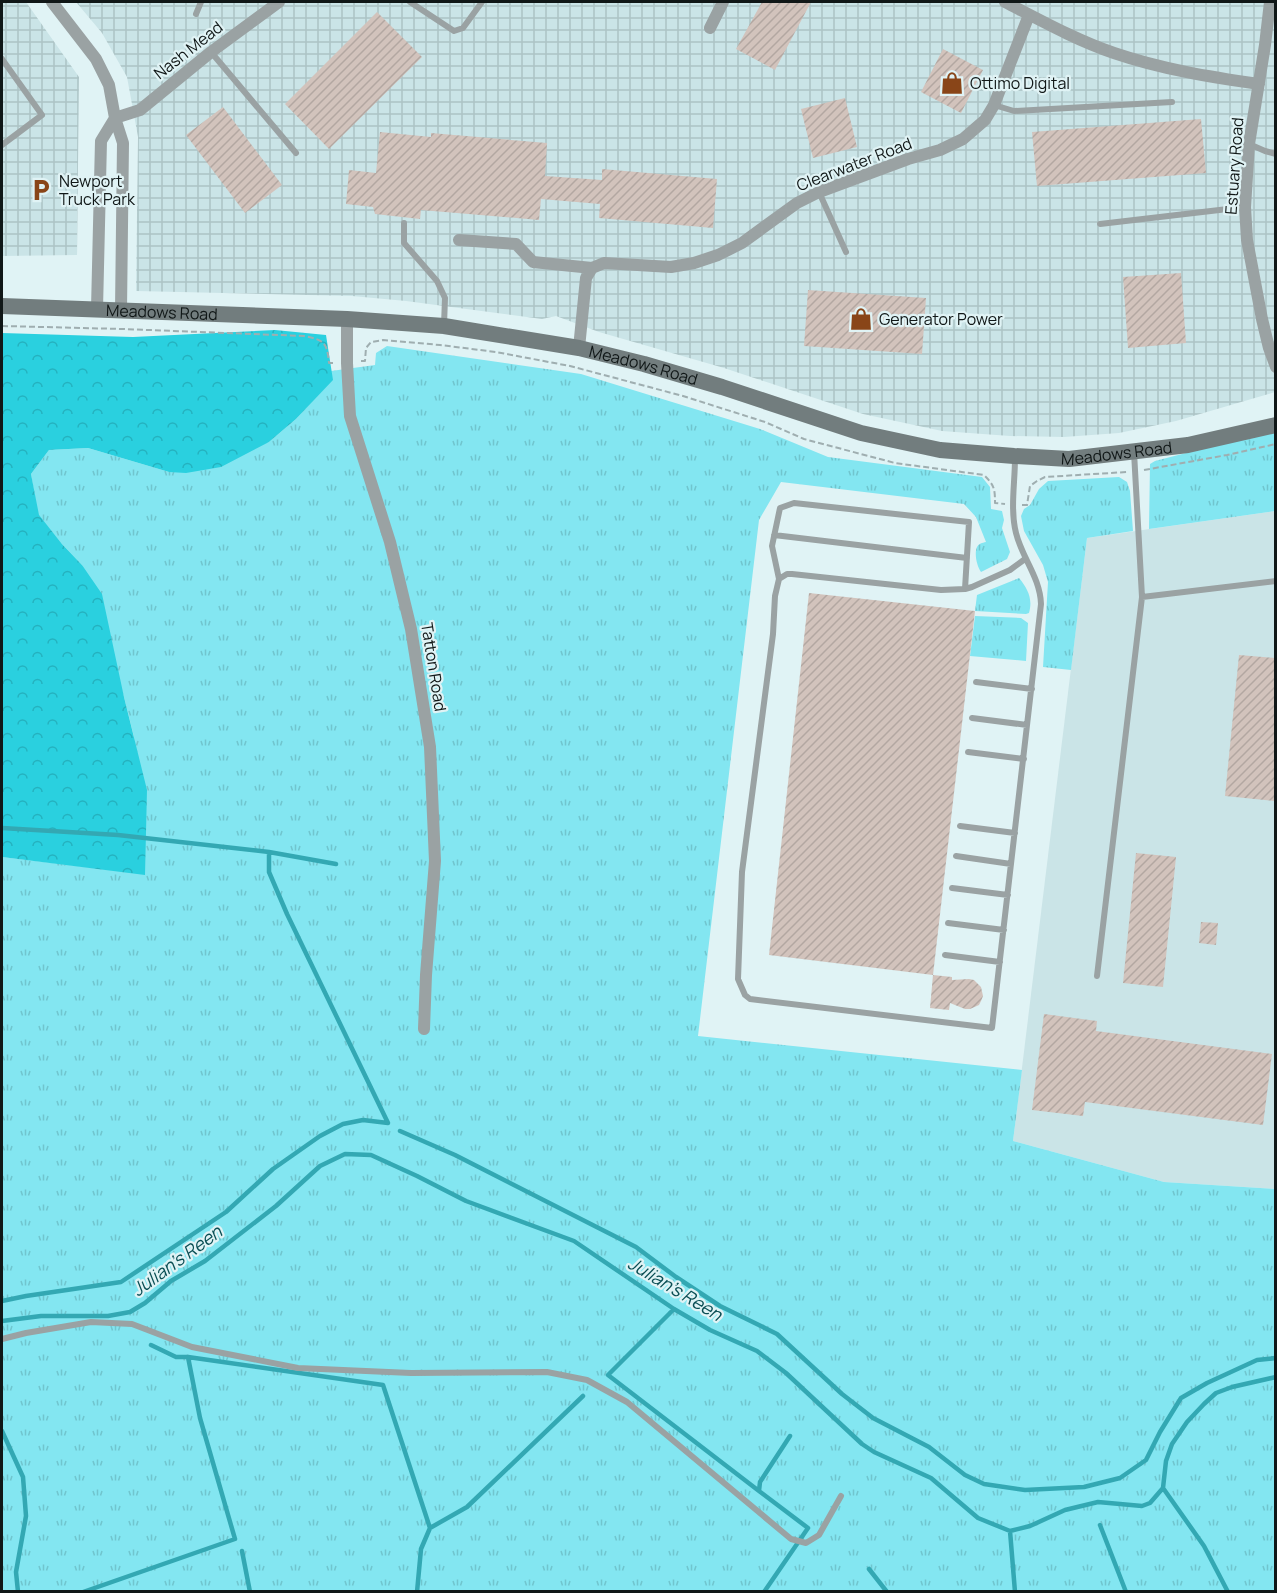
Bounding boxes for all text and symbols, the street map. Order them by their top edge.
street label: Nash Mead [149,16,227,84]
shop icon: Ottimo Digital [939,70,965,96]
place label: Ottimo Digital [970,72,1070,94]
street label: Estuary Road [1220,117,1248,215]
street label: Clearwater Road [793,132,915,196]
place label: Newport Truck Park [59,170,136,210]
parking icon: Newport Truck Park [28,177,54,203]
street label: Meadows Road [106,299,218,325]
shop icon: Generator Power [848,306,874,332]
place label: Generator Power [879,308,1003,330]
street label: Meadows Road [587,340,700,390]
street label: Meadows Road [1060,436,1173,470]
street label: Tatton Road [416,621,452,713]
water label: Julian's Reen [127,1219,227,1301]
water label: Julian's Reen [624,1251,728,1326]

